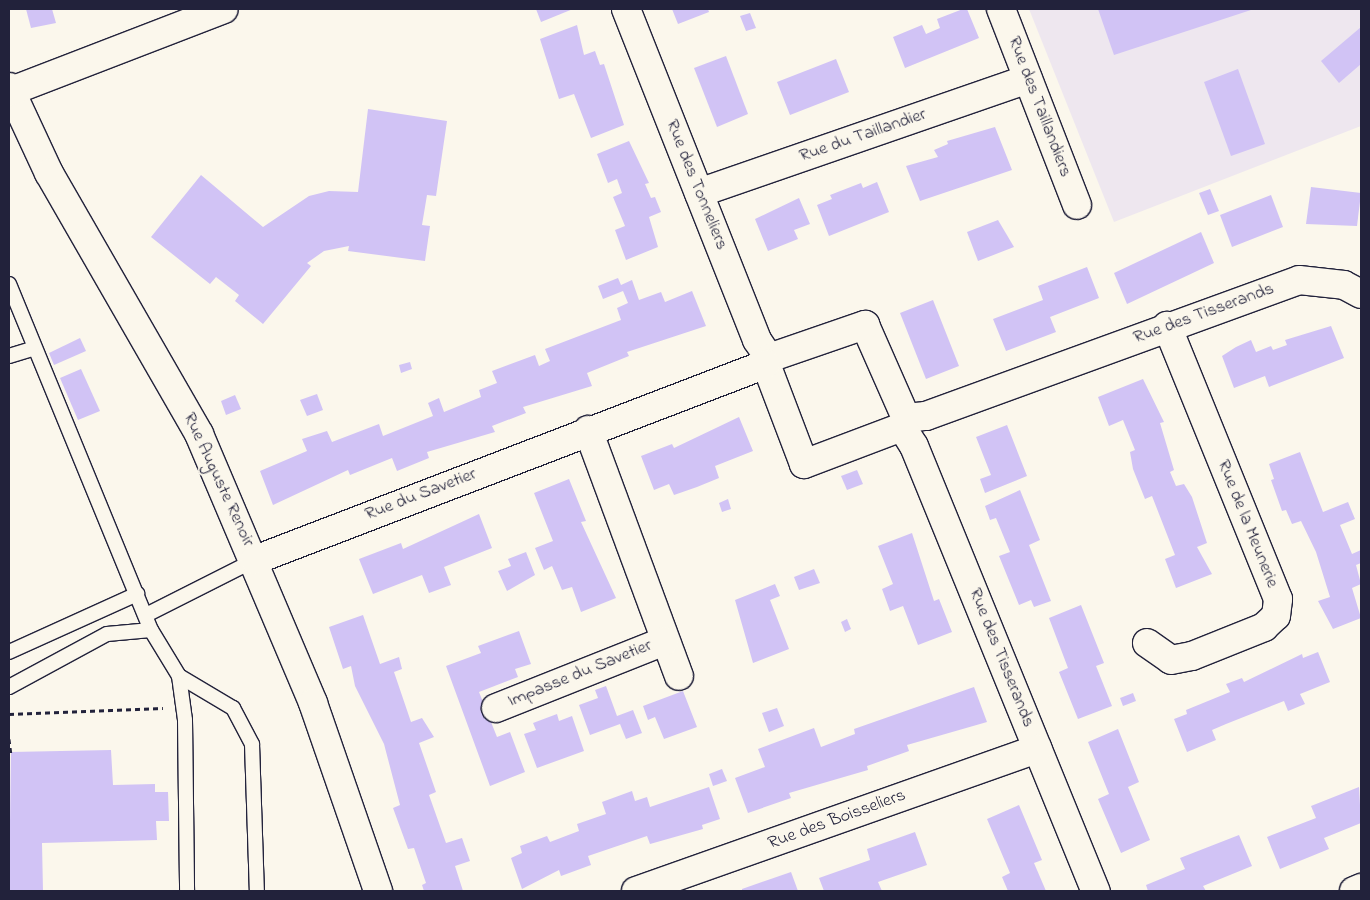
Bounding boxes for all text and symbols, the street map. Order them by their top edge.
street label: Rue des Taillandiers [1002,34,1076,180]
street label: Rue du Taillandier [797,104,929,168]
street label: Rue des Tonneliers [660,117,732,253]
street label: Rue des Tisserands [1131,279,1277,349]
street label: Rue Auguste Renoir [178,410,258,550]
street label: Rue de la Meunerie [1212,457,1282,591]
street label: Rue du Savetier [362,464,480,526]
street label: Rue des Tisserands [963,585,1039,731]
street label: Impasse du Savetier [505,635,655,713]
street label: Rue des Boisseliers [765,785,909,855]

